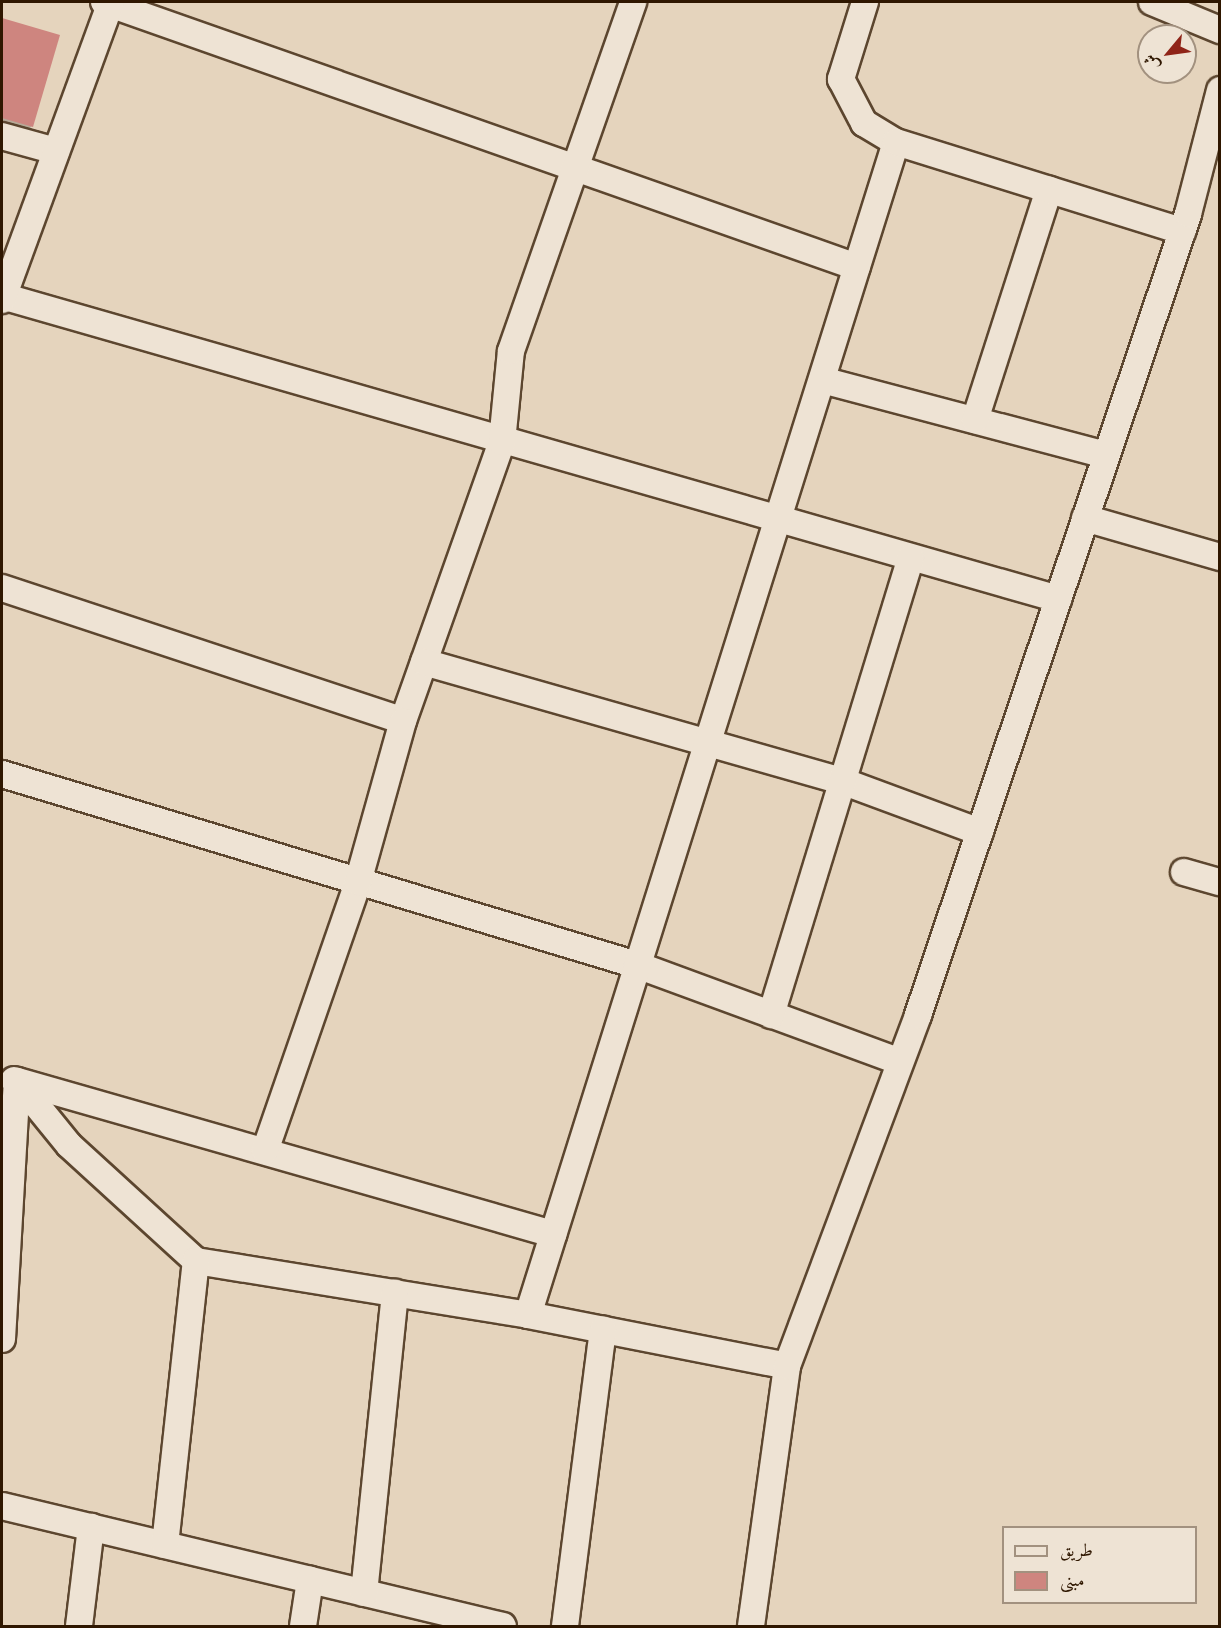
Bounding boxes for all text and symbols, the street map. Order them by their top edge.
north arrow [1137,24,1197,84]
text: ش [1140,50,1166,74]
legend [1002,1526,1197,1604]
text: طريق [1060,1540,1093,1563]
text: مبنى [1060,1570,1085,1593]

